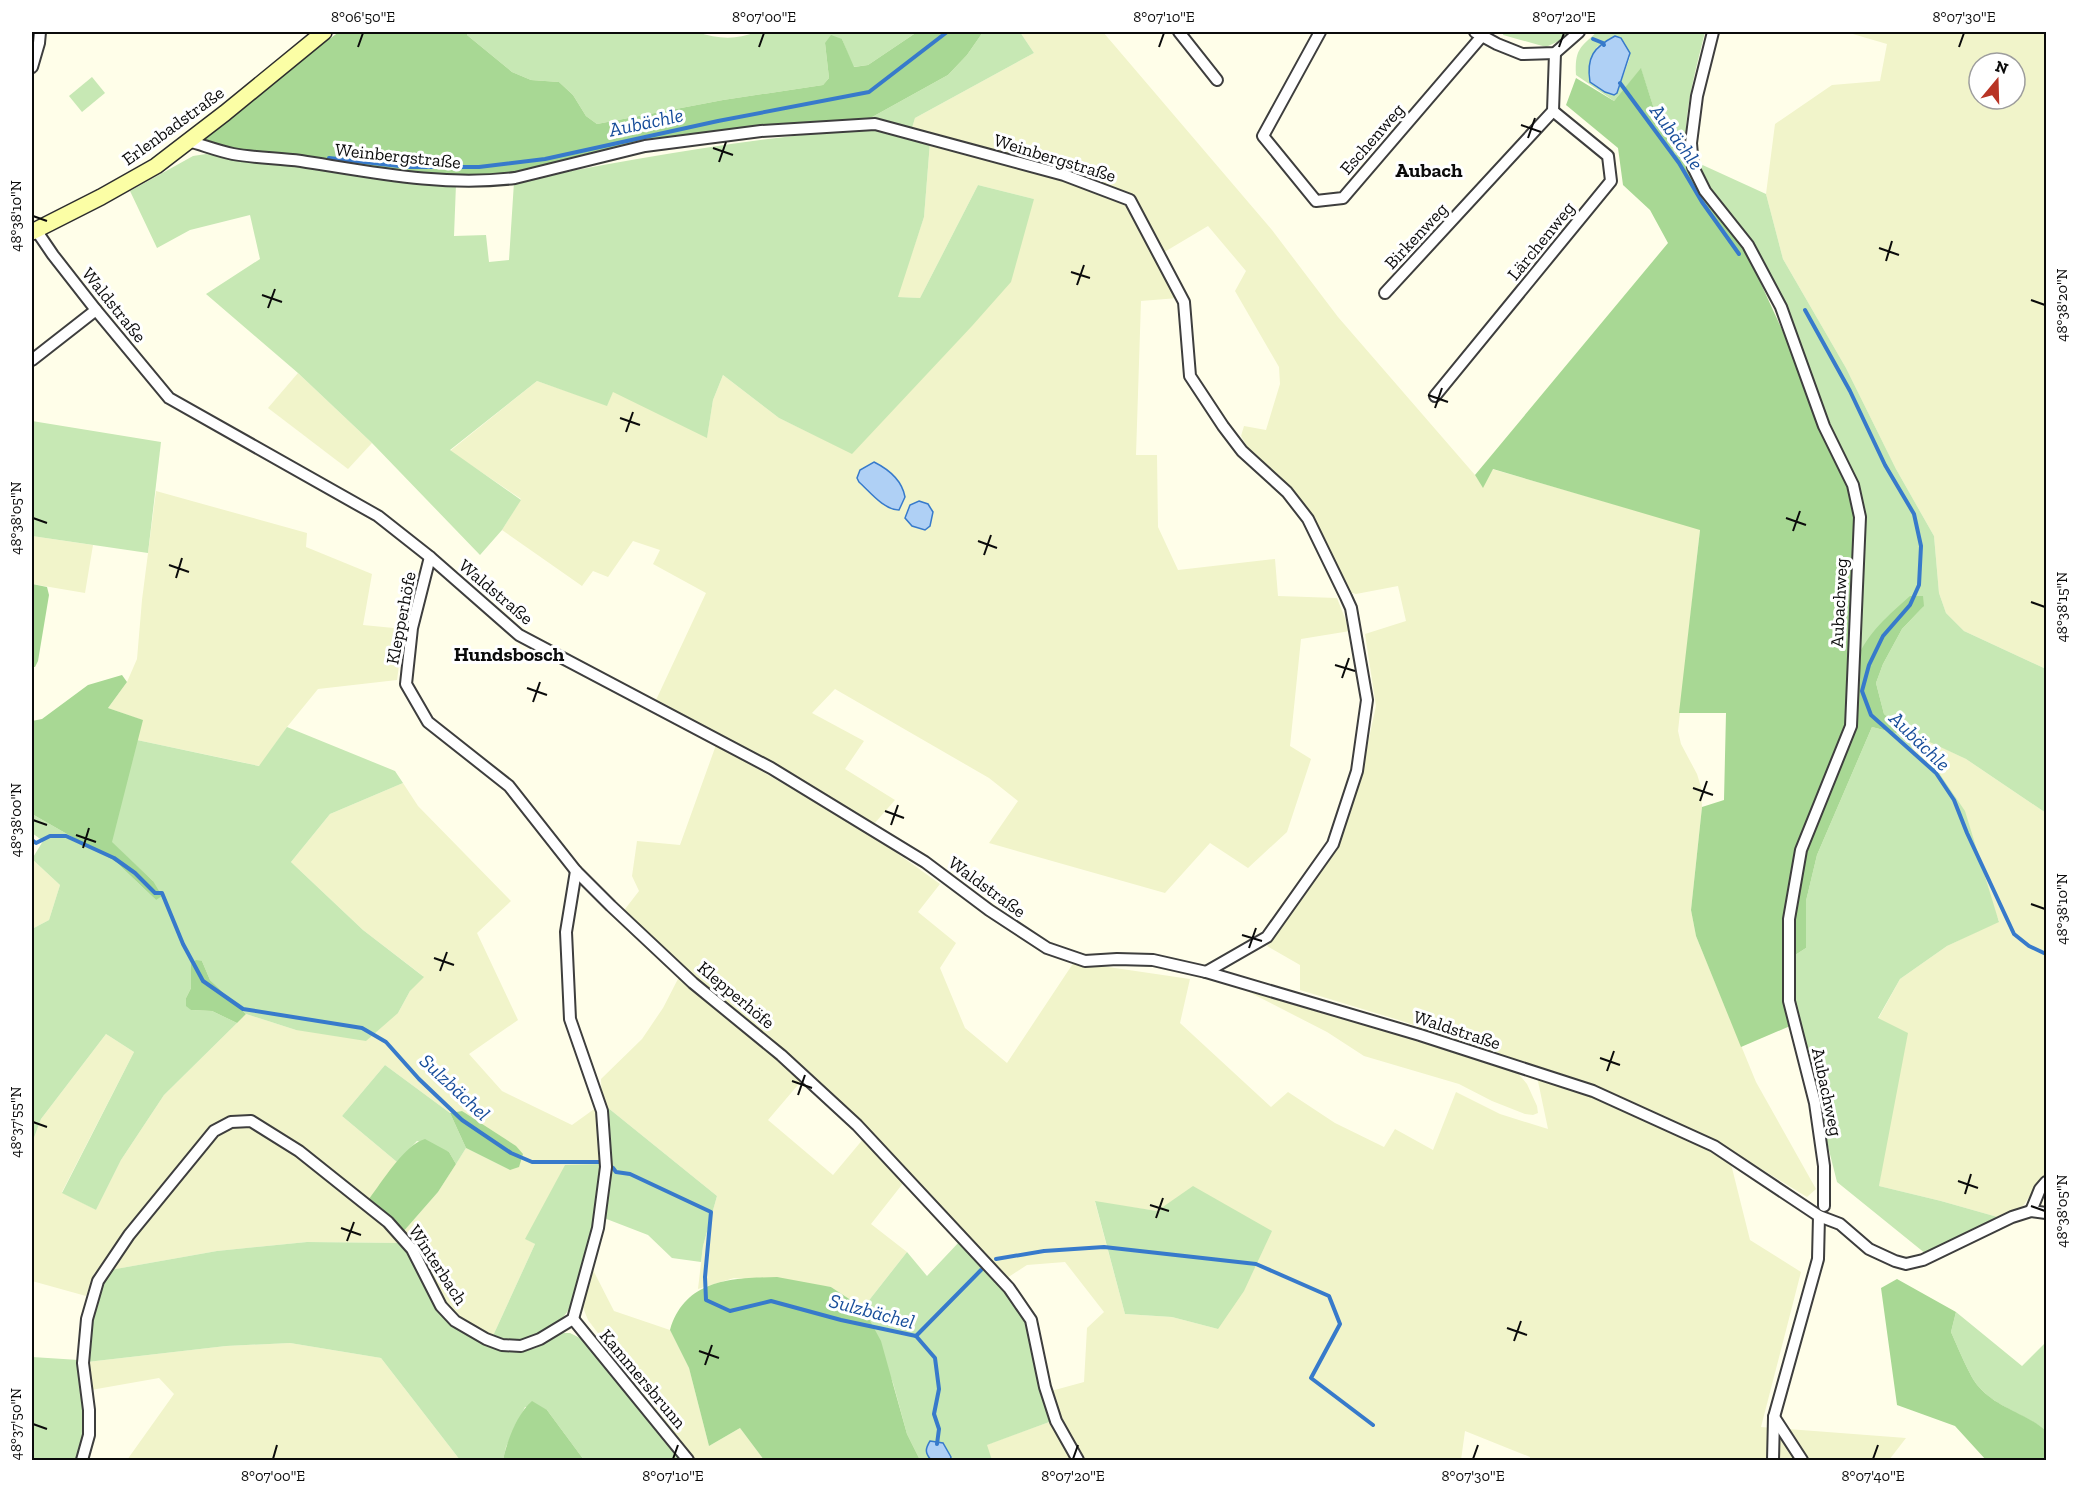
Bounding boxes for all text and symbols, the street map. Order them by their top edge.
text: 8°06'50"E [331,8,395,26]
text: 8°07'00"E [732,8,796,26]
text: 8°07'10"E [1133,8,1195,26]
text: 8°07'20"E [1532,8,1596,26]
text: 8°07'30"E [1933,8,1996,26]
north arrow [1967,51,2027,111]
text: N [1993,56,2011,78]
street label: Erlenbadstraße [118,82,228,170]
street label: Eschenweg [1335,99,1409,179]
water label: Aubächle [1645,99,1709,175]
water label: Aubächle [606,102,685,142]
street label: Weinbergstraße [991,129,1119,187]
street label: Weinbergstraße [334,138,462,174]
district label: Aubach [1395,158,1463,182]
text: 48°38'10"N [7,180,25,252]
street label: Lärchenweg [1503,197,1579,285]
street label: Birkenweg [1380,198,1452,274]
street label: Waldstraße [77,263,151,347]
text: 48°38'20"N [2053,268,2071,342]
text: 48°38'05"N [7,481,25,555]
street label: Waldstraße [454,555,538,629]
street label: Aubachweg [1826,557,1852,648]
street label: Klepperhöfe [381,570,421,666]
text: 48°38'15"N [2053,572,2071,642]
district label: Hundsbosch [454,642,565,666]
water label: Aubächle [1884,705,1955,776]
text: 48°38'00"N [7,783,25,857]
street label: Waldstraße [944,852,1030,922]
text: 48°38'10"N [2053,873,2071,945]
street label: Klepperhöfe [693,956,779,1034]
street label: Waldstraße [1411,1006,1503,1054]
street label: Aubachweg [1807,1046,1847,1138]
water label: Sulzbächel [415,1048,495,1126]
text: 48°37'55"N [7,1086,25,1158]
text: 48°38'05"N [2053,1174,2071,1248]
street label: Winterbach [404,1221,472,1309]
water label: Sulzbächel [827,1288,917,1334]
street label: Kammersbrunn [595,1325,691,1434]
text: 48°37'50"N [7,1388,25,1460]
text: 8°07'00"E [241,1467,305,1485]
text: 8°07'10"E [642,1467,704,1485]
text: 8°07'20"E [1041,1467,1105,1485]
text: 8°07'30"E [1442,1467,1505,1485]
text: 8°07'40"E [1841,1467,1905,1485]

